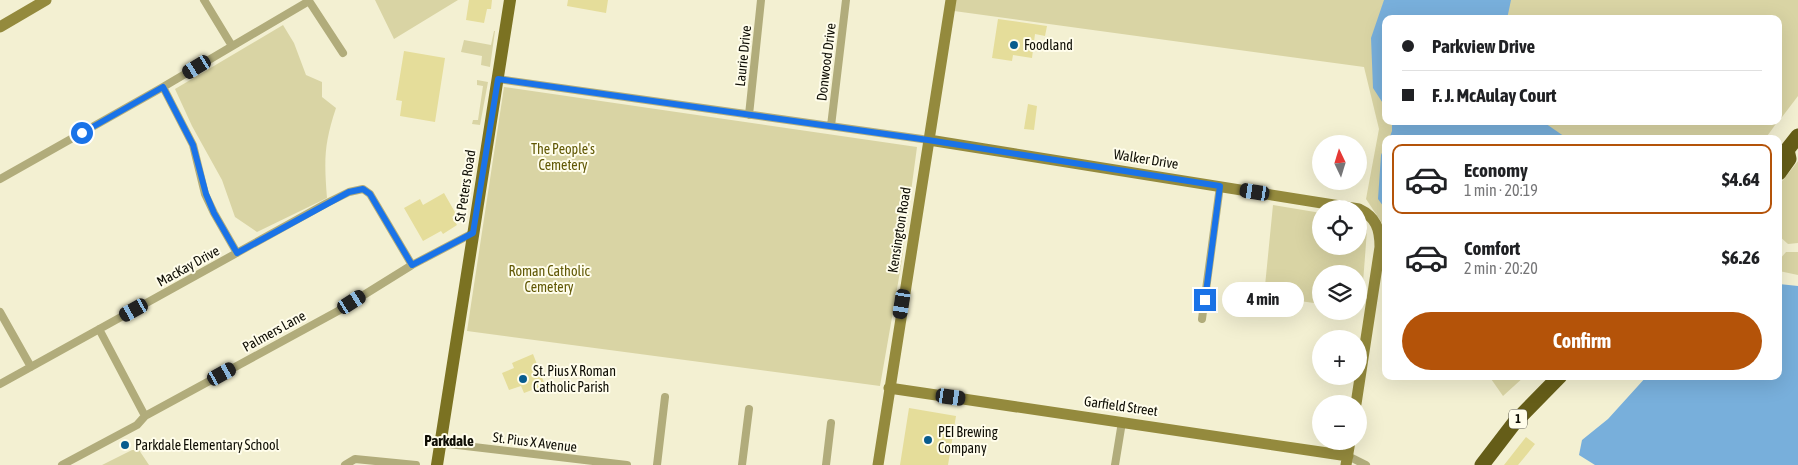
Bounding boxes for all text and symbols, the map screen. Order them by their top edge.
street label: Donwood Drive [813,22,839,102]
street label: Laurie Drive [732,25,754,87]
text: Parkview Drive [1432,35,1535,57]
place label: Foodland [1024,37,1073,53]
marker: Foodland [1008,39,1020,51]
car [180,53,213,81]
text: F. J. McAulay Court [1432,84,1556,106]
route start [71,122,93,144]
north arrow [1312,135,1368,190]
map controls [1312,135,1367,450]
park label: The People's Cemetery [531,141,595,173]
street label: Walker Drive [1112,146,1180,172]
street label: St Peters Road [451,149,479,223]
icon: car [1404,157,1449,202]
text: Economy [1464,159,1528,181]
text: $4.64 [1722,168,1760,190]
text: 1 min · 20:19 [1464,181,1538,199]
car [1239,182,1270,202]
street label: Kensington Road [884,186,914,274]
button: locate [1312,200,1367,255]
icon: car [1404,235,1449,280]
text: Comfort [1464,237,1520,259]
street label: MacKay Drive [154,242,222,290]
text: $6.26 [1722,246,1760,268]
text: 2 min · 20:20 [1464,259,1538,277]
park label: Roman Catholic Cemetery [508,263,590,295]
button: layers [1312,265,1367,320]
callout: 4 min [1222,282,1305,318]
car [335,288,368,316]
car [892,288,911,320]
route end [1194,289,1216,311]
text: 4 min [1247,290,1279,308]
car [117,296,150,324]
street label: Palmers Lane [240,307,308,355]
button: Confirm [1402,312,1762,370]
button: + [1312,330,1367,385]
car [205,360,238,388]
place label: St. Pius X Roman Catholic Parish [533,363,616,395]
marker: St. Pius X Roman Catholic Parish [517,373,529,385]
car [935,387,966,407]
street label: Garfield Street [1083,393,1159,419]
button: − [1312,395,1367,450]
road number: 1 [1509,409,1527,428]
place label: PEI Brewing Company [938,424,998,456]
street label: St. Pius X Avenue [492,429,578,455]
district label: Parkdale [424,432,474,449]
marker: PEI Brewing Company [922,434,934,446]
place label: Parkdale Elementary School [135,437,280,453]
marker: Parkdale Elementary School [119,439,131,451]

